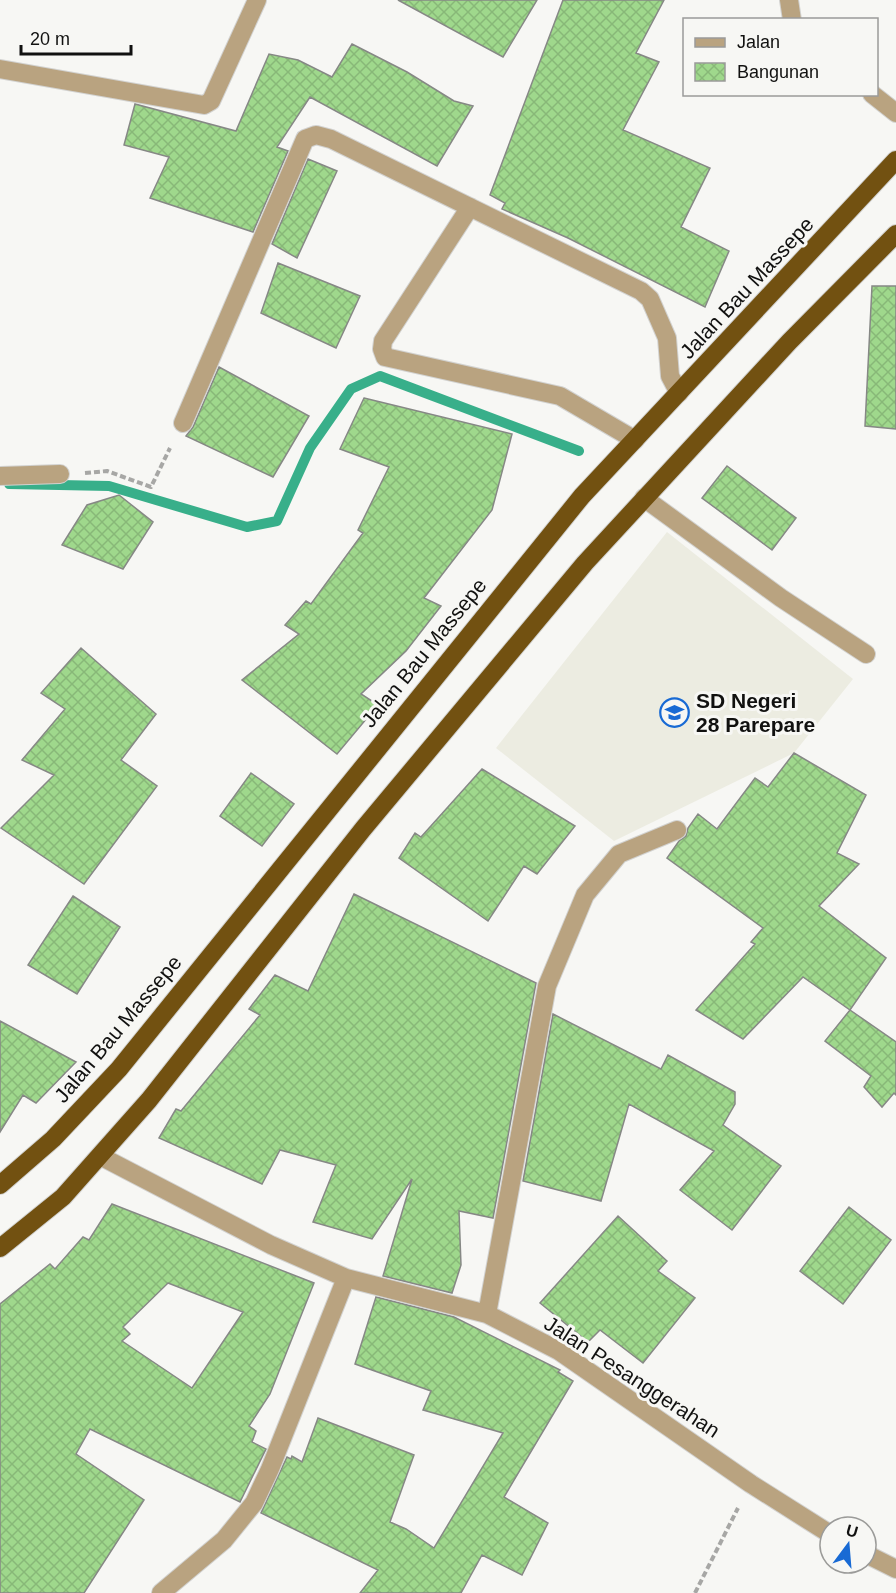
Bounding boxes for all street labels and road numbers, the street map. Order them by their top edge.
street label: Jalan Bau Massepe [675,212,818,363]
street label: Jalan Bau Massepe [357,574,491,732]
street label: Jalan Bau Massepe [50,951,186,1107]
street label: Jalan Pesanggerahan [540,1311,724,1442]

